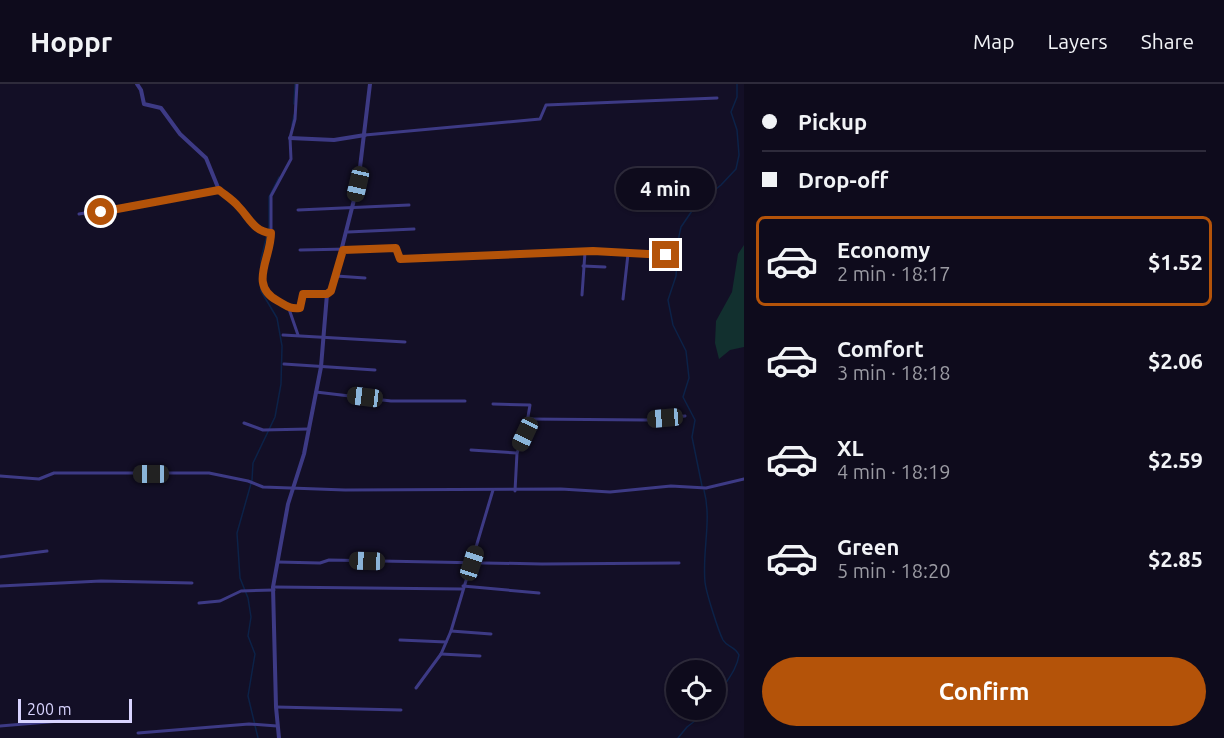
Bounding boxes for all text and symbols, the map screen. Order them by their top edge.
text: Hoppr [30,26,112,57]
text: Map [973,29,1014,53]
text: Layers [1047,29,1108,53]
text: Share [1141,29,1194,53]
text: Pickup [798,109,867,134]
car [345,164,371,204]
text: Drop-off [798,167,888,192]
callout: 4 min [616,168,716,210]
text: 4 min [640,177,691,200]
route start [87,198,114,225]
icon: car [765,234,819,288]
text: Economy [837,237,930,262]
route end [652,241,679,268]
text: $1.52 [1148,249,1203,274]
text: 2 min · 18:17 [837,262,951,285]
icon: car [765,333,819,387]
text: Comfort [837,336,924,361]
text: $2.06 [1148,348,1203,373]
text: 3 min · 18:18 [837,361,951,384]
car [346,386,384,408]
car [646,407,684,429]
car [509,414,541,454]
icon: car [765,432,819,486]
text: XL [837,435,864,460]
text: $2.59 [1148,447,1203,472]
text: 4 min · 18:19 [837,460,951,483]
car [133,465,169,483]
icon: car [765,531,819,585]
text: Green [837,534,899,559]
car [458,543,486,583]
text: $2.85 [1148,546,1203,571]
car [349,551,385,571]
text: 5 min · 18:20 [837,559,951,582]
button: Confirm [762,657,1206,726]
map controls [666,660,726,720]
button: locate [666,660,726,720]
scale bar [18,696,132,724]
text: 200 m [27,700,72,718]

